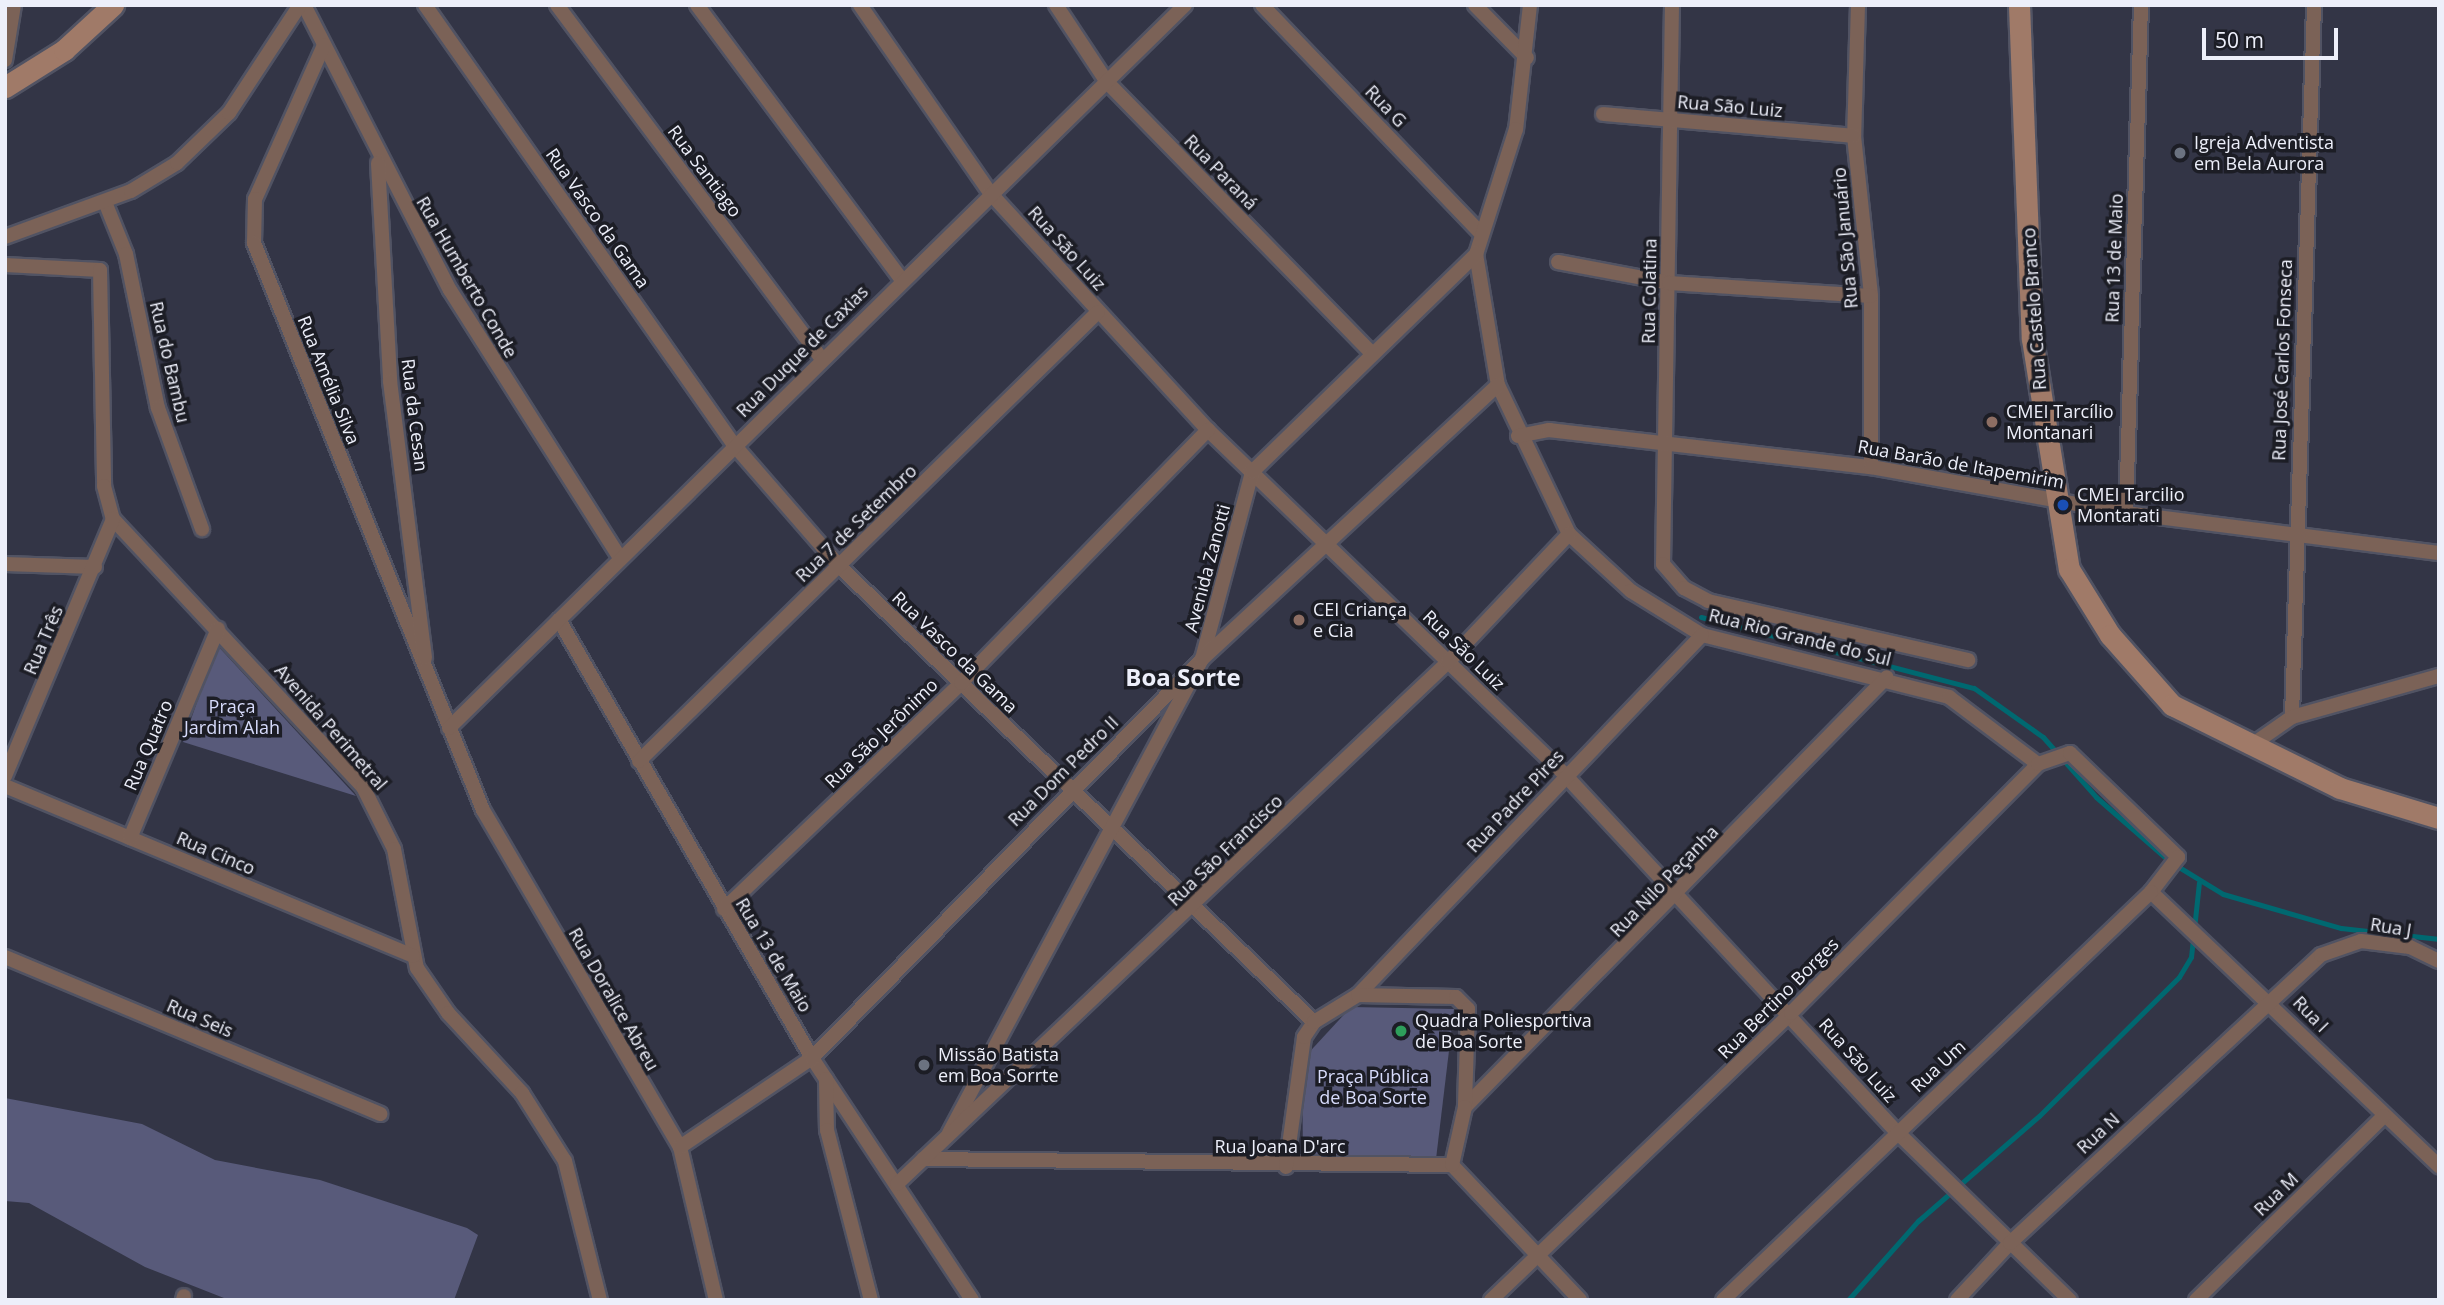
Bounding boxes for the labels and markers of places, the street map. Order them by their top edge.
place label: Igreja Adventista em Bela Aurora [2194,132,2334,174]
marker: Igreja Adventista em Bela Aurora [2172,145,2188,161]
place label: CMEI Tarcílio Montanari [2006,401,2114,444]
marker: CMEI Tarcílio Montanari [1984,414,2000,430]
place label: CMEI Tarcilio Montarati [2077,484,2185,526]
marker: CMEI Tarcilio Montarati [2055,497,2071,513]
place label: CEI Criança e Cia [1313,599,1407,642]
marker: CEI Criança e Cia [1291,612,1307,628]
place label: Quadra Poliesportiva de Boa Sorte [1415,1010,1592,1052]
marker: Quadra Poliesportiva de Boa Sorte [1393,1023,1409,1039]
place label: Missão Batista em Boa Sorrte [938,1044,1059,1086]
marker: Missão Batista em Boa Sorrte [916,1057,932,1073]

